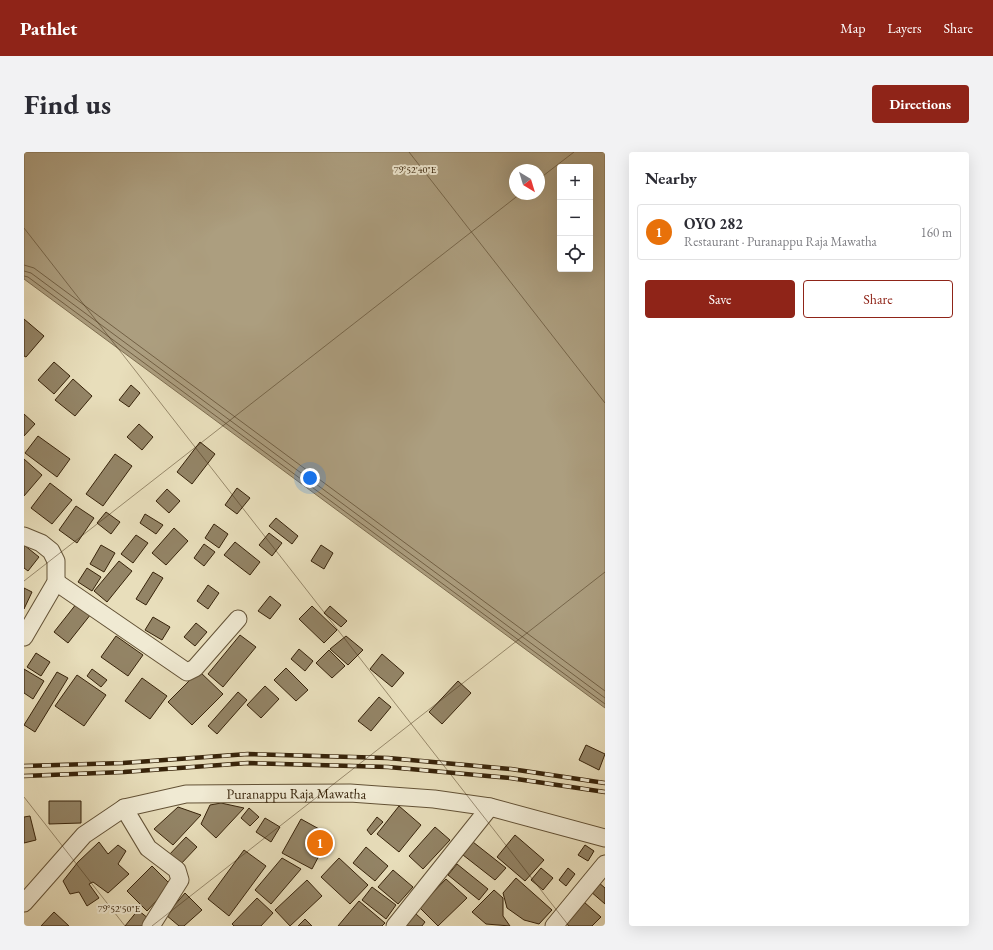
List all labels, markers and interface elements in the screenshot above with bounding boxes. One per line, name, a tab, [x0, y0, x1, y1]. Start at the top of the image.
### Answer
text: Pathlet	[20, 16, 77, 41]
text: Map	[840, 19, 865, 37]
text: Layers	[887, 19, 922, 37]
text: Share	[944, 19, 973, 37]
button: Directions	[872, 85, 969, 123]
text: Find us	[24, 86, 111, 122]
text: 79°52'40"E	[394, 163, 437, 176]
north arrow	[509, 164, 545, 200]
map controls	[557, 164, 593, 272]
button: +	[557, 164, 593, 200]
text: Nearby	[645, 167, 697, 189]
button: −	[557, 200, 593, 236]
text: OYO 282	[684, 214, 743, 233]
text: 1	[656, 224, 662, 241]
text: 160 m	[921, 224, 952, 241]
text: Restaurant · Puranappu Raja Mawatha	[684, 233, 877, 250]
button: locate	[557, 236, 593, 272]
button: Save	[645, 280, 795, 318]
button: Share	[803, 280, 953, 318]
your location	[300, 468, 320, 488]
street label: Puranappu Raja Mawatha	[226, 784, 368, 803]
pin: 1	[307, 828, 333, 858]
text: 79°52'50"E	[98, 902, 141, 915]

